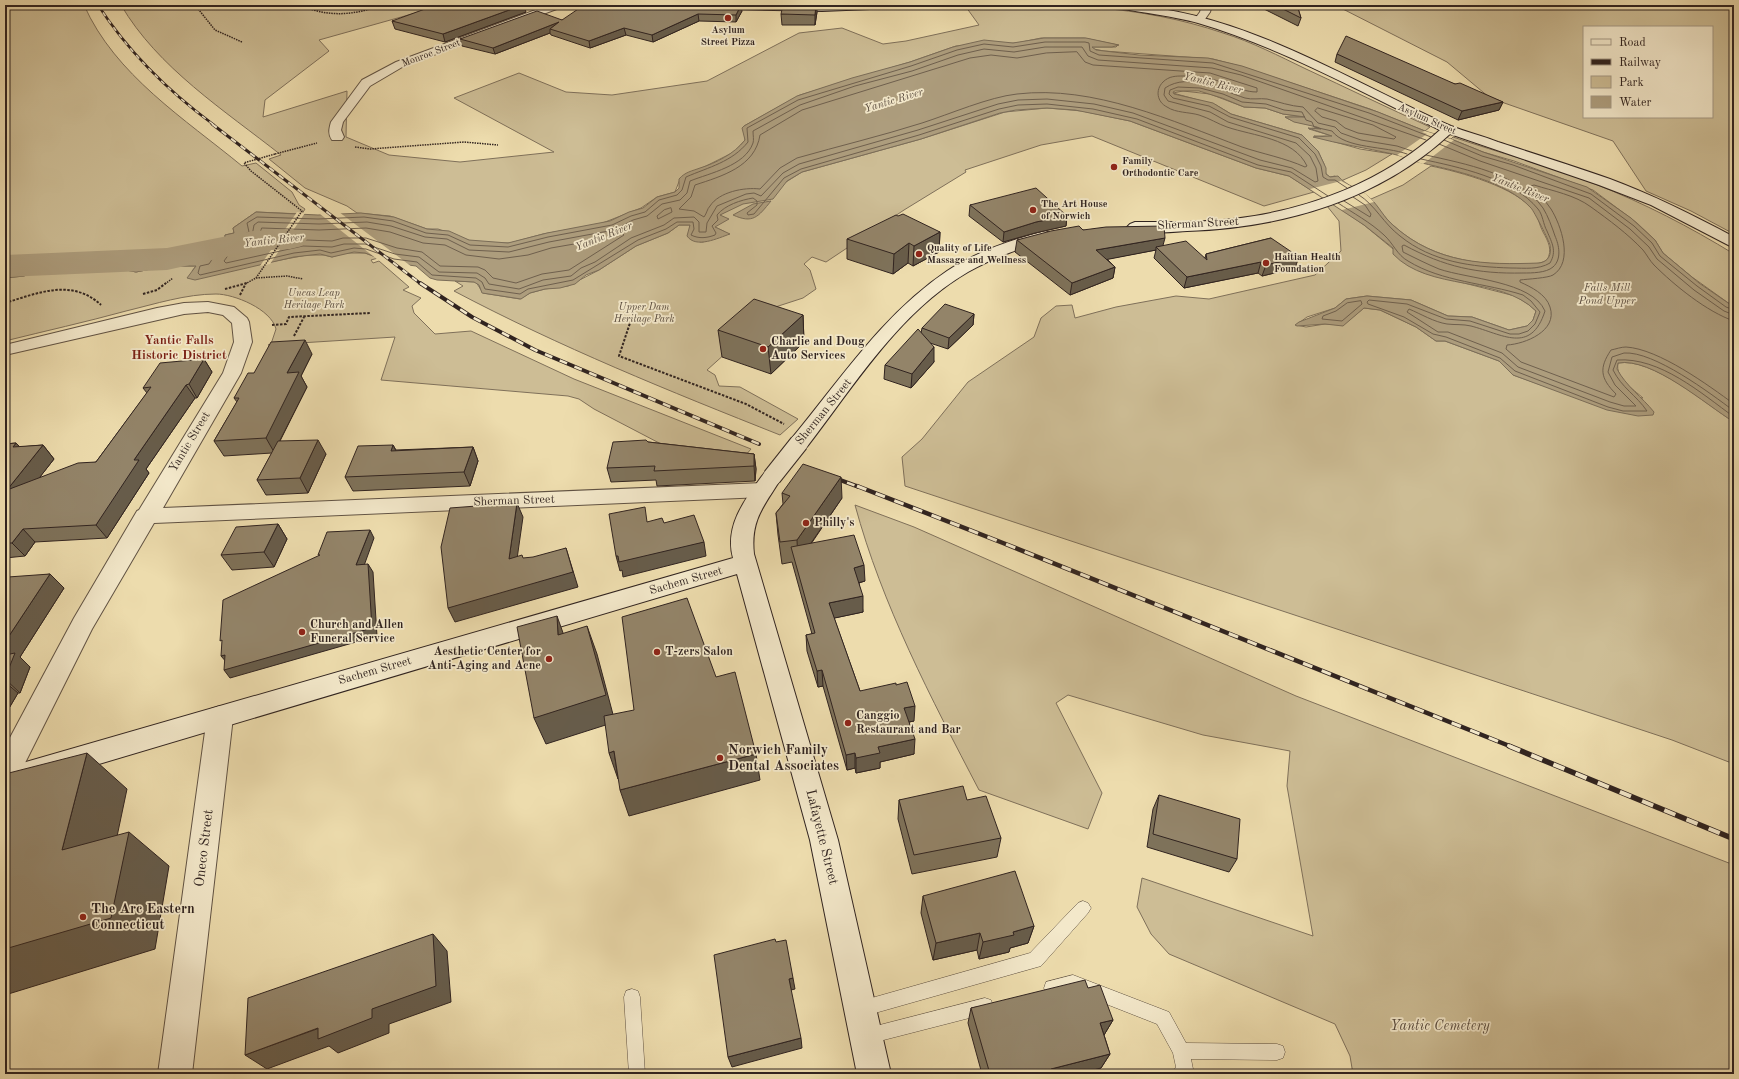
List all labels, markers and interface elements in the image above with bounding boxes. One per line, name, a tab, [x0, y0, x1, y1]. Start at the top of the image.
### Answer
marker: Asylum Street Pizza	[723, 13, 733, 23]
place label: Asylum Street Pizza	[701, 25, 755, 47]
legend	[1583, 26, 1713, 118]
street label: Monroe Street	[400, 37, 462, 69]
text: Road	[1619, 37, 1646, 49]
text: Railway	[1619, 57, 1662, 69]
water label: Yantic River	[1182, 71, 1244, 97]
text: Park	[1619, 77, 1644, 89]
water label: Yantic River	[864, 87, 925, 115]
text: Water	[1619, 97, 1652, 109]
street label: Asylum Street	[1396, 102, 1458, 136]
place label: Family Orthodontic Care	[1122, 156, 1199, 178]
marker: Family Orthodontic Care	[1109, 162, 1119, 172]
water label: Yantic River	[1490, 173, 1550, 206]
place label: The Art House of Norwich	[1041, 199, 1108, 221]
marker: The Art House of Norwich	[1028, 205, 1038, 215]
street label: Sherman Street	[1157, 216, 1239, 232]
water label: Yantic River	[574, 220, 634, 253]
water label: Yantic River	[243, 232, 305, 250]
place label: Quality of Life Massage and Wellness	[927, 243, 1026, 265]
marker: Quality of Life Massage and Wellness	[914, 249, 924, 259]
place label: Haitian Health Foundation	[1274, 252, 1341, 274]
marker: Haitian Health Foundation	[1261, 258, 1271, 268]
water label: Falls Mill Pond Upper	[1577, 283, 1636, 307]
park label: Uncas Leap Heritage Park	[283, 288, 344, 311]
park label: Upper Dam Heritage Park	[613, 302, 674, 325]
district label: Yantic Falls Historic District	[131, 334, 227, 362]
place label: Charlie and Doug Auto Services	[771, 336, 865, 362]
marker: Charlie and Doug Auto Services	[758, 344, 768, 354]
street label: Sherman Street	[794, 377, 854, 447]
street label: Yantic Street	[167, 410, 213, 474]
street label: Sherman Street	[473, 494, 555, 508]
place label: Philly's	[814, 517, 854, 529]
marker: Philly's	[801, 518, 811, 528]
street label: Sachem Street	[648, 565, 724, 597]
place label: Church and Allen Funeral Service	[310, 619, 404, 645]
marker: Church and Allen Funeral Service	[297, 627, 307, 637]
place label: Aesthetic Center for Anti-Aging and Acne	[428, 646, 541, 672]
place label: T-zers Salon	[665, 646, 733, 658]
marker: T-zers Salon	[652, 647, 662, 657]
marker: Aesthetic Center for Anti-Aging and Acne	[544, 654, 554, 664]
street label: Sachem Street	[337, 655, 413, 687]
place label: Canggio Restaurant and Bar	[856, 710, 961, 736]
marker: Canggio Restaurant and Bar	[843, 718, 853, 728]
place label: Norwich Family Dental Associates	[728, 743, 839, 773]
marker: Norwich Family Dental Associates	[715, 753, 725, 763]
street label: Lafayette Street	[803, 788, 841, 886]
street label: Oneco Street	[192, 808, 216, 888]
place label: The Arc Eastern Connecticut	[91, 902, 195, 932]
marker: The Arc Eastern Connecticut	[78, 912, 88, 922]
park label: Yantic Cemetery	[1390, 1019, 1490, 1034]

